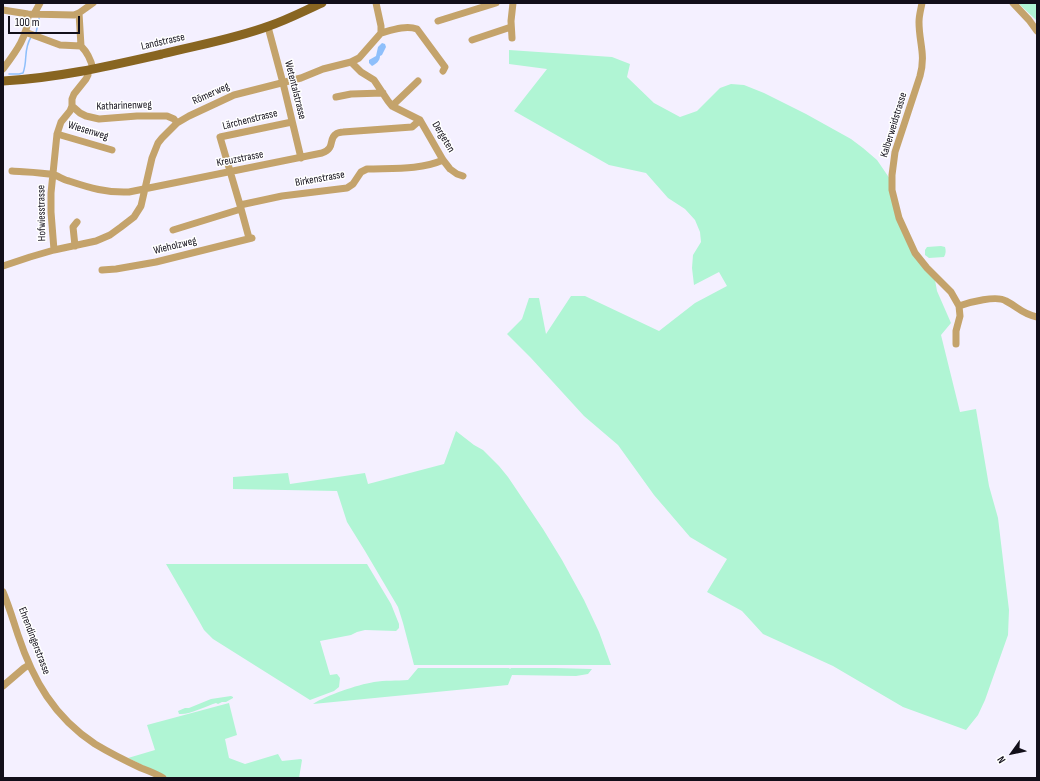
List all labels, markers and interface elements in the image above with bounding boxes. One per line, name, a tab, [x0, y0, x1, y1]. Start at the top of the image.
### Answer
scale bar	[10, 8, 82, 34]
text: 100 m	[15, 15, 40, 30]
street label: Landstrasse	[140, 31, 186, 53]
street label: Wetentalstrasse	[281, 59, 309, 121]
street label: Römerweg	[190, 80, 232, 108]
street label: Kalberweidstrasse	[878, 91, 910, 159]
street label: Katharinenweg	[96, 98, 152, 114]
street label: Lärchenstrasse	[221, 107, 279, 133]
street label: Wiesenweg	[66, 119, 110, 143]
street label: Dergeten	[429, 119, 457, 155]
street label: Kreuzstrasse	[215, 148, 265, 170]
street label: Birkenstrasse	[294, 168, 346, 190]
street label: Hofwiesstrasse	[35, 185, 49, 241]
street label: Wieholzweg	[152, 234, 198, 258]
street label: Ehrendingerstrasse	[15, 605, 53, 677]
north arrow	[992, 733, 1032, 773]
text: N	[994, 754, 1009, 766]

